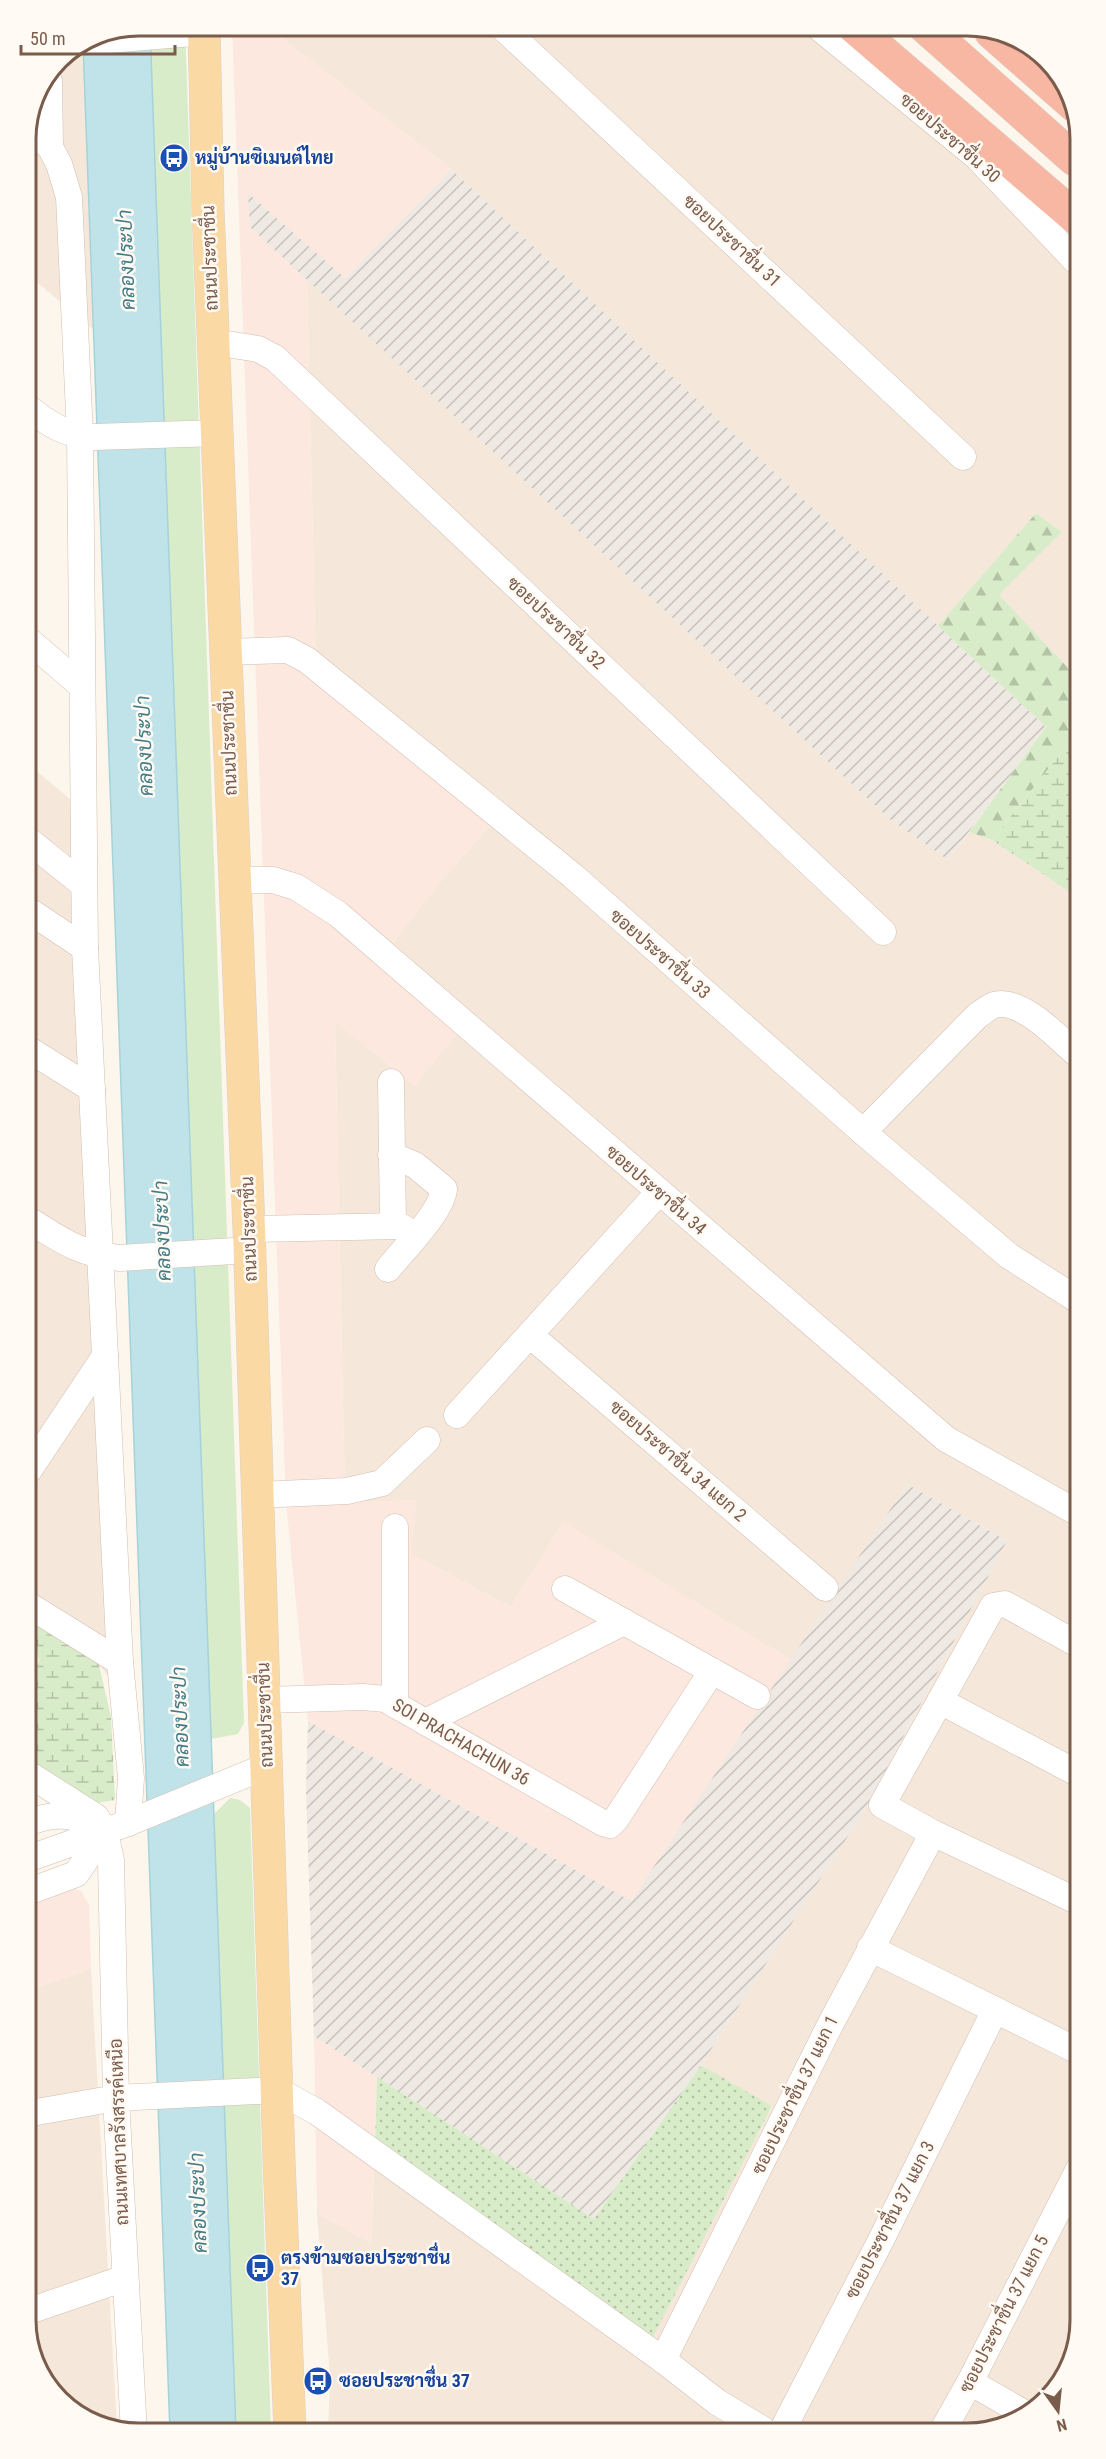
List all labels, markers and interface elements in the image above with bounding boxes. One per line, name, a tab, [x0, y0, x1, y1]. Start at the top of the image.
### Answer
scale bar	[21, 18, 176, 56]
text: 50 m	[30, 28, 65, 49]
street label: ซอยประชาชื่น 30	[896, 85, 1008, 187]
bus stop icon: หมู่บ้านซิเมนต์ไทย	[158, 142, 190, 174]
place label: หมู่บ้านซิเมนต์ไทย	[195, 145, 334, 171]
street label: ซอยประชาชื่น 31	[679, 186, 789, 291]
street label: ถนนประชาชื่น	[192, 205, 222, 311]
water label: คลองประปา	[112, 209, 140, 311]
street label: ซอยประชาชื่น 32	[503, 568, 613, 673]
street label: ถนนประชาชื่น	[211, 690, 241, 796]
water label: คลองประปา	[130, 695, 158, 797]
street label: ซอยประชาชื่น 33	[606, 901, 718, 1003]
street label: ซอยประชาชื่น 34	[602, 1137, 714, 1239]
street label: ถนนประชาชื่น	[231, 1176, 261, 1282]
water label: คลองประปา	[148, 1180, 176, 1282]
street label: ซอยประชาชื่น 34 แยก 2	[606, 1392, 754, 1526]
street label: ถนนประชาชื่น	[247, 1662, 277, 1768]
water label: คลองประปา	[166, 1666, 194, 1768]
street label: SOI PRACHACHUN 36	[389, 1694, 534, 1789]
street label: ซอยประชาชื่น 37 แยก 1	[742, 2010, 842, 2178]
street label: ถนนเทศบาลรังสรรค์เหนือ	[103, 2038, 132, 2226]
street label: ซอยประชาชื่น 37 แยก 3	[836, 2135, 938, 2302]
water label: คลองประปา	[184, 2152, 212, 2254]
street label: ซอยประชาชื่น 37 แยก 5	[950, 2229, 1053, 2396]
place label: ตรงข้ามซอยประชาชื่น 37	[281, 2242, 450, 2289]
bus stop icon: ตรงข้ามซอยประชาชื่น 37	[244, 2252, 276, 2284]
bus stop icon: ซอยประชาชื่น 37	[302, 2365, 334, 2397]
place label: ซอยประชาชื่น 37	[339, 2365, 470, 2391]
north arrow	[1028, 2381, 1088, 2441]
text: N	[1055, 2415, 1069, 2435]

